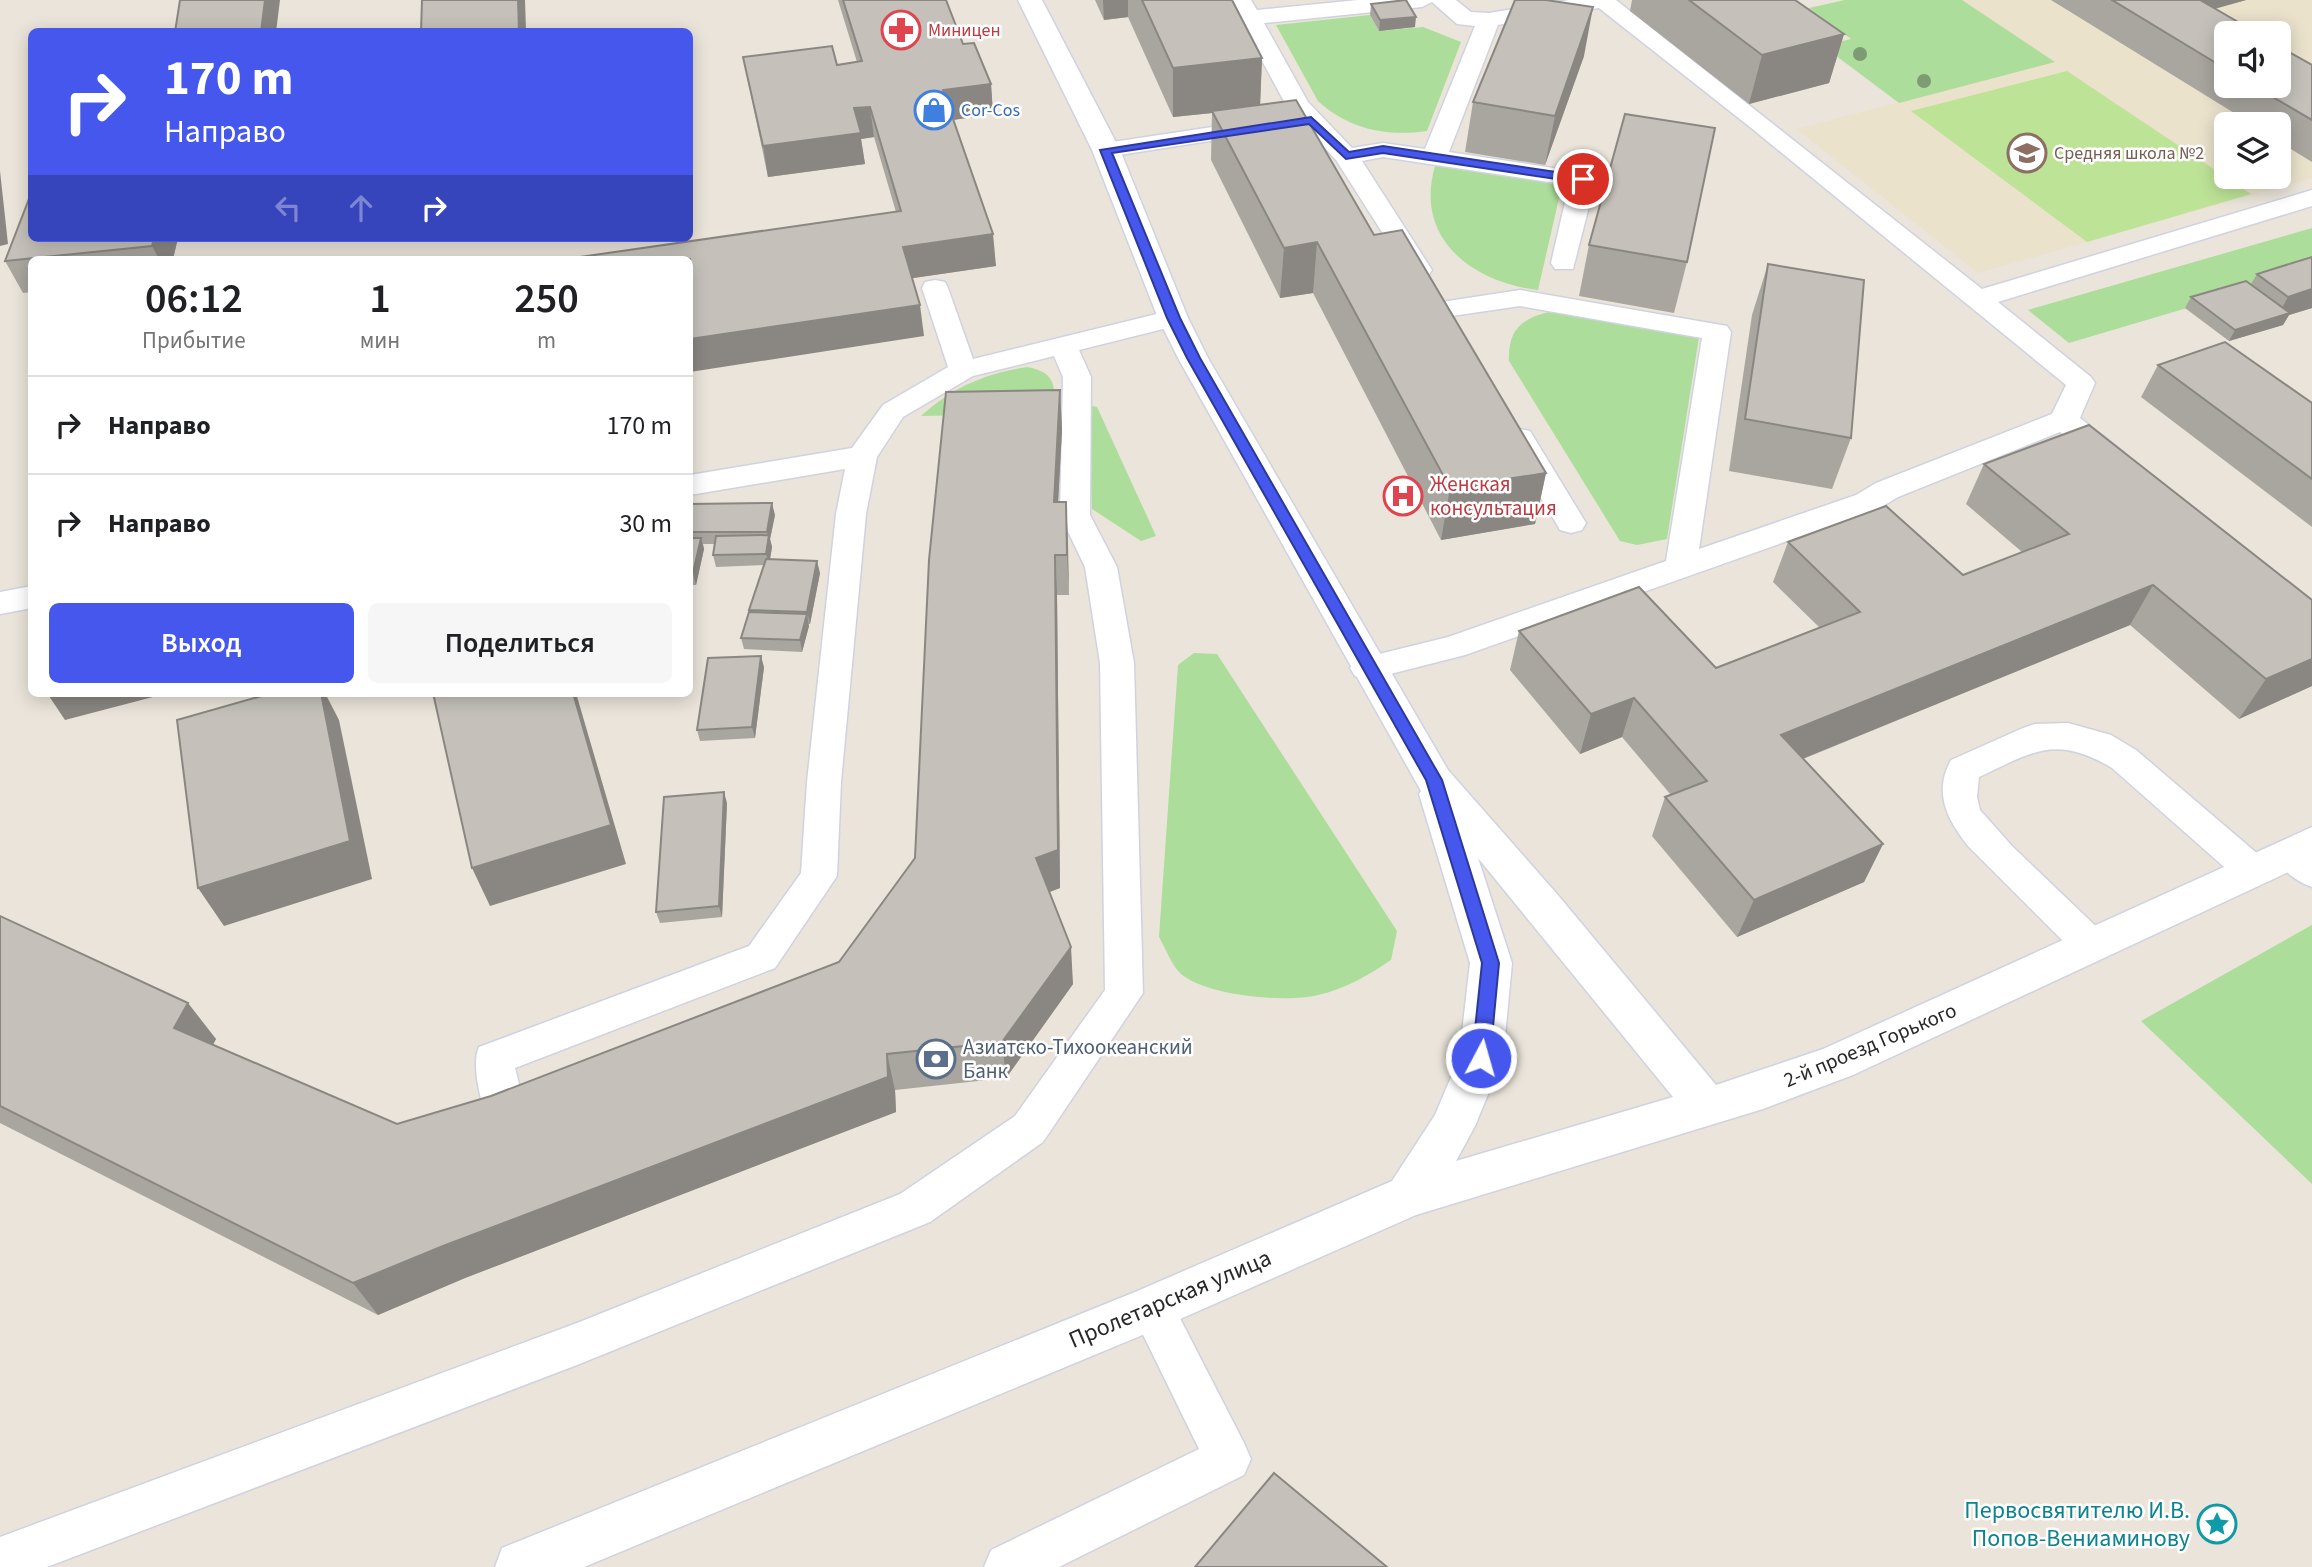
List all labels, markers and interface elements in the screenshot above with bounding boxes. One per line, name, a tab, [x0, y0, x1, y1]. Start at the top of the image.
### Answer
pharmacy icon: Миницен	[880, 9, 922, 51]
place label: Миницен	[928, 18, 1001, 43]
map controls	[2214, 21, 2291, 189]
button: sound	[2214, 21, 2291, 98]
text: 170 m	[164, 44, 293, 114]
icon: right	[49, 56, 140, 147]
shop icon: Cor-Cos	[913, 89, 955, 131]
place label: Cor-Cos	[961, 98, 1020, 123]
text: Направо	[164, 109, 286, 155]
button: layers	[2214, 112, 2291, 189]
school or university icon: Средняя школа №2	[2006, 132, 2048, 174]
place label: Средняя школа №2	[2054, 141, 2204, 166]
pin	[1553, 149, 1613, 209]
icon: arrive	[1564, 160, 1602, 198]
icon: left	[269, 189, 307, 227]
icon: ahead	[342, 189, 380, 227]
icon: right	[415, 189, 453, 227]
text: 06:12	[145, 269, 243, 329]
text: 1	[369, 269, 391, 329]
text: 250	[514, 269, 579, 329]
text: Прибытие	[142, 324, 246, 357]
text: мин	[360, 324, 400, 357]
text: m	[537, 324, 556, 357]
icon: right	[49, 406, 87, 444]
text: Направо	[108, 407, 211, 444]
text: 170 m	[606, 407, 672, 444]
place label: Женская консультация	[1430, 469, 1557, 523]
hospital icon: Женская консультация	[1382, 475, 1424, 517]
icon: right	[49, 504, 87, 542]
text: Направо	[108, 505, 211, 542]
text: 30 m	[619, 505, 672, 542]
button: Выход	[49, 603, 354, 683]
button: Поделиться	[368, 603, 672, 683]
street label: 2-й проезд Горького	[1779, 995, 1961, 1095]
position arrow	[1444, 1021, 1518, 1095]
place label: Азиатско-Тихоокеанский Банк	[963, 1032, 1193, 1086]
bank icon: Азиатско-Тихоокеанский Банк	[915, 1038, 957, 1080]
street label: Пролетарская улица	[1063, 1241, 1277, 1357]
place label: Первосвятителю И.В. Попов-Вениаминову	[1964, 1493, 2190, 1556]
place icon: Первосвятителю И.В. Попов-Вениаминову	[2196, 1503, 2238, 1545]

